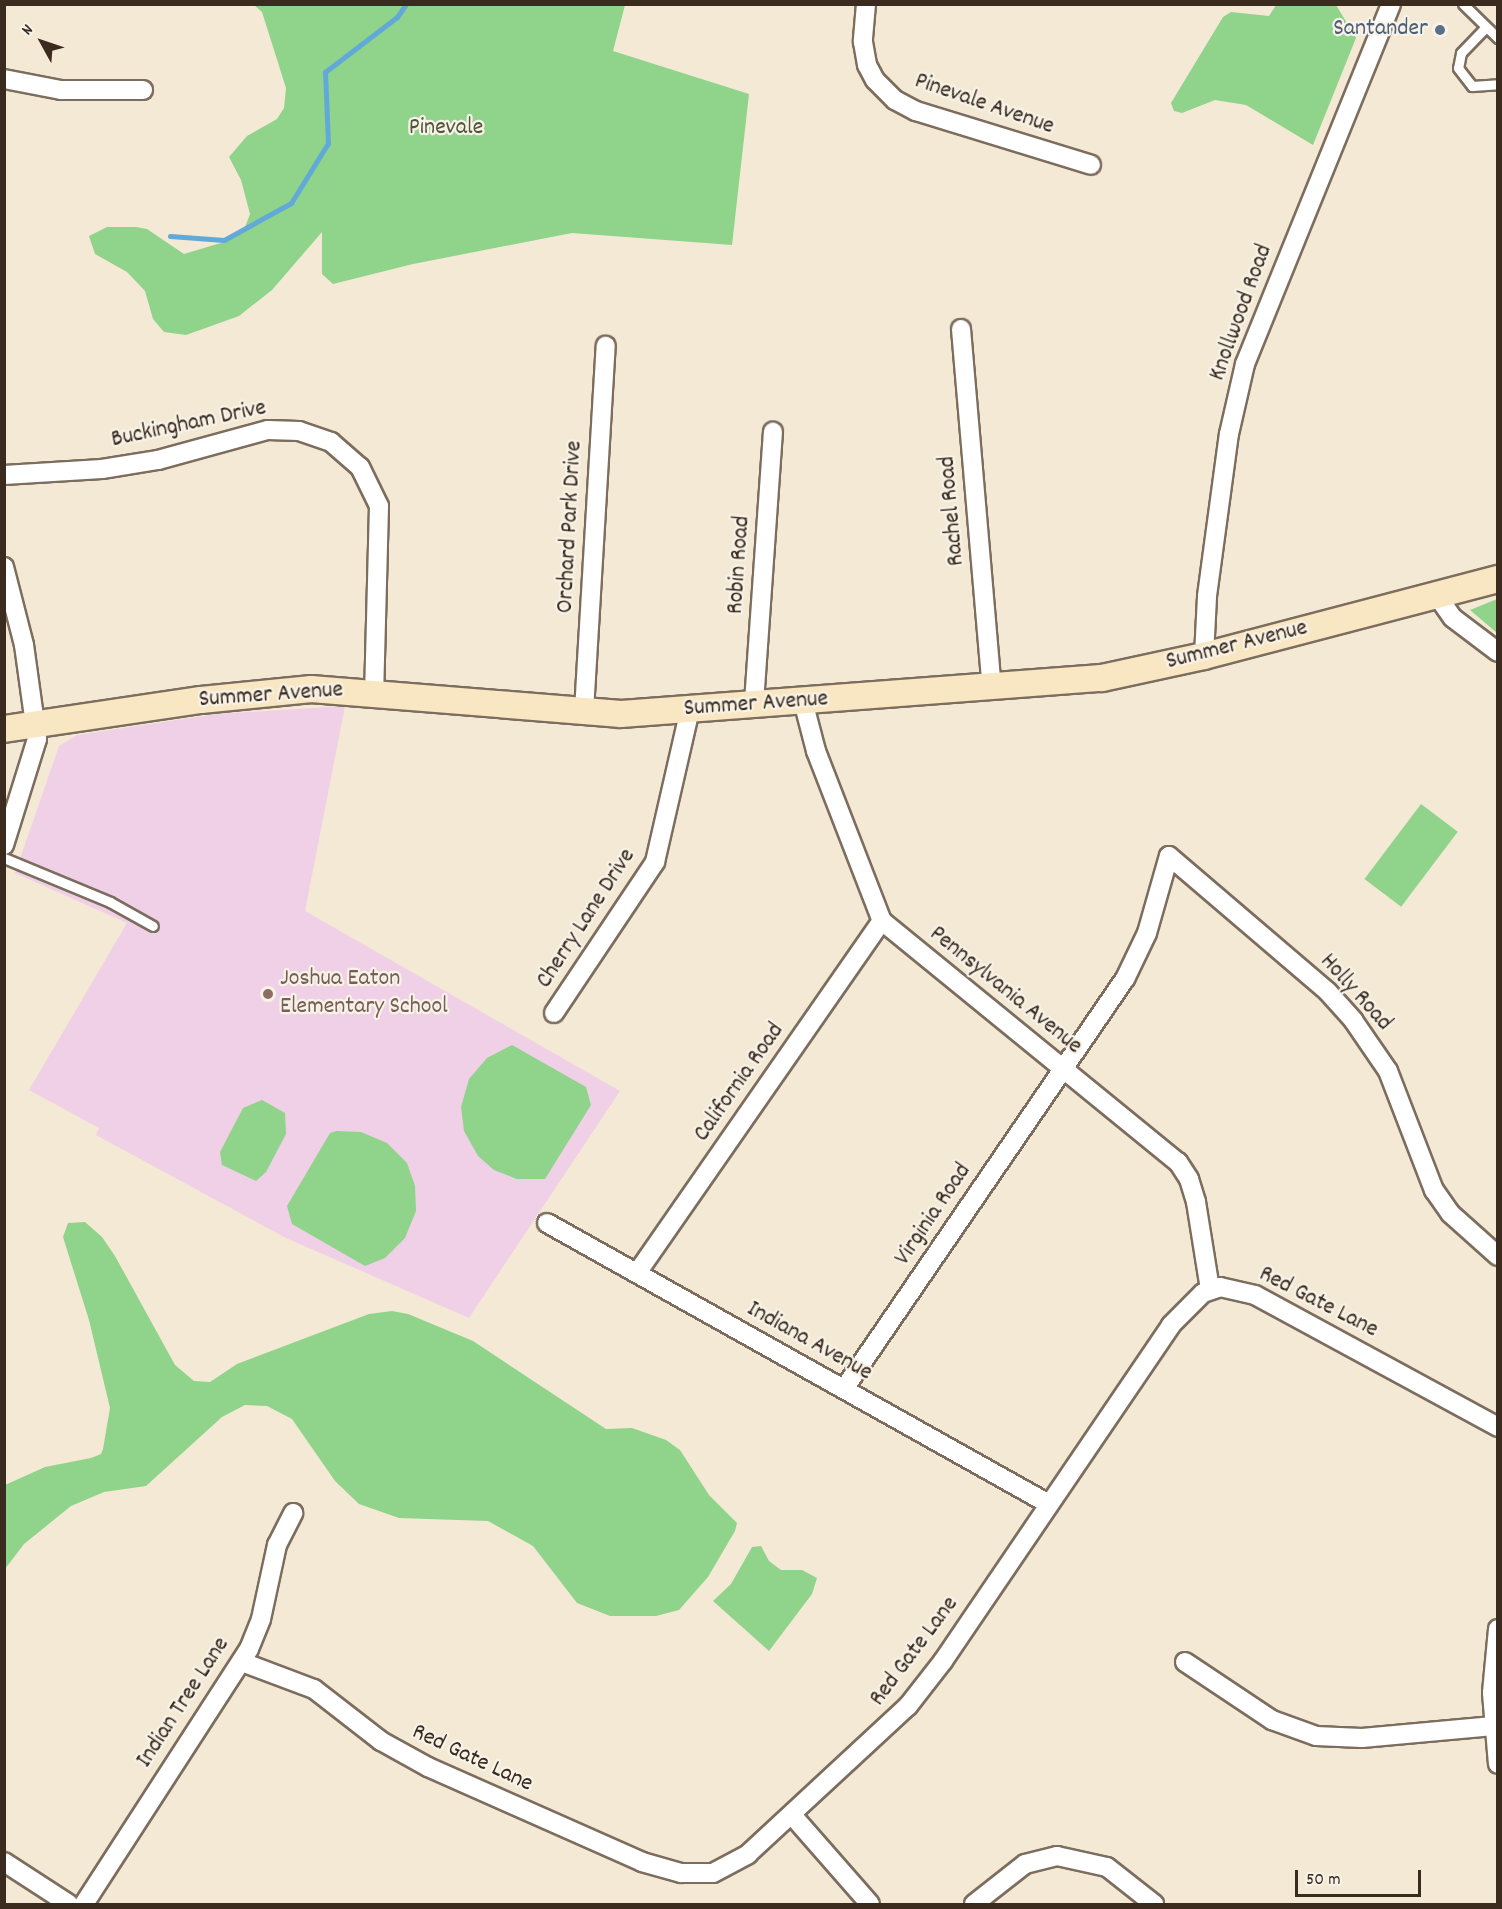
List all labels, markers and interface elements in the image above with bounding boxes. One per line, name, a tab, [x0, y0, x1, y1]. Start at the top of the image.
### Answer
north arrow	[12, 12, 72, 72]
place label: Santander	[1333, 16, 1428, 44]
text: N	[16, 20, 39, 41]
marker: Santander	[1433, 23, 1447, 37]
street label: Pinevale Avenue	[910, 68, 1058, 142]
park label: Pinevale	[409, 115, 483, 143]
street label: Knollwood Road	[1204, 241, 1280, 385]
street label: Buckingham Drive	[109, 395, 269, 455]
street label: Orchard Park Drive	[552, 440, 590, 614]
street label: Rachel Road	[934, 455, 972, 567]
street label: Robin Road	[722, 515, 758, 615]
street label: Summer Avenue	[1163, 615, 1311, 677]
street label: Summer Avenue	[198, 677, 344, 715]
street label: Summer Avenue	[683, 686, 829, 724]
street label: Cherry Lane Drive	[531, 844, 643, 994]
street label: Pennsylvania Avenue	[923, 921, 1087, 1061]
street label: Holly Road	[1313, 948, 1397, 1038]
place label: Joshua Eaton Elementary School	[280, 966, 448, 1022]
marker: Joshua Eaton Elementary School	[261, 987, 275, 1001]
street label: California Road	[689, 1018, 791, 1148]
street label: Virginia Road	[889, 1159, 979, 1271]
street label: Red Gate Lane	[1254, 1261, 1382, 1345]
street label: Indiana Avenue	[741, 1296, 877, 1388]
street label: Red Gate Lane	[864, 1591, 966, 1713]
street label: Indian Tree Lane	[131, 1632, 237, 1774]
street label: Red Gate Lane	[407, 1718, 537, 1800]
scale bar	[1298, 1858, 1424, 1896]
text: 50 m	[1306, 1868, 1341, 1893]

